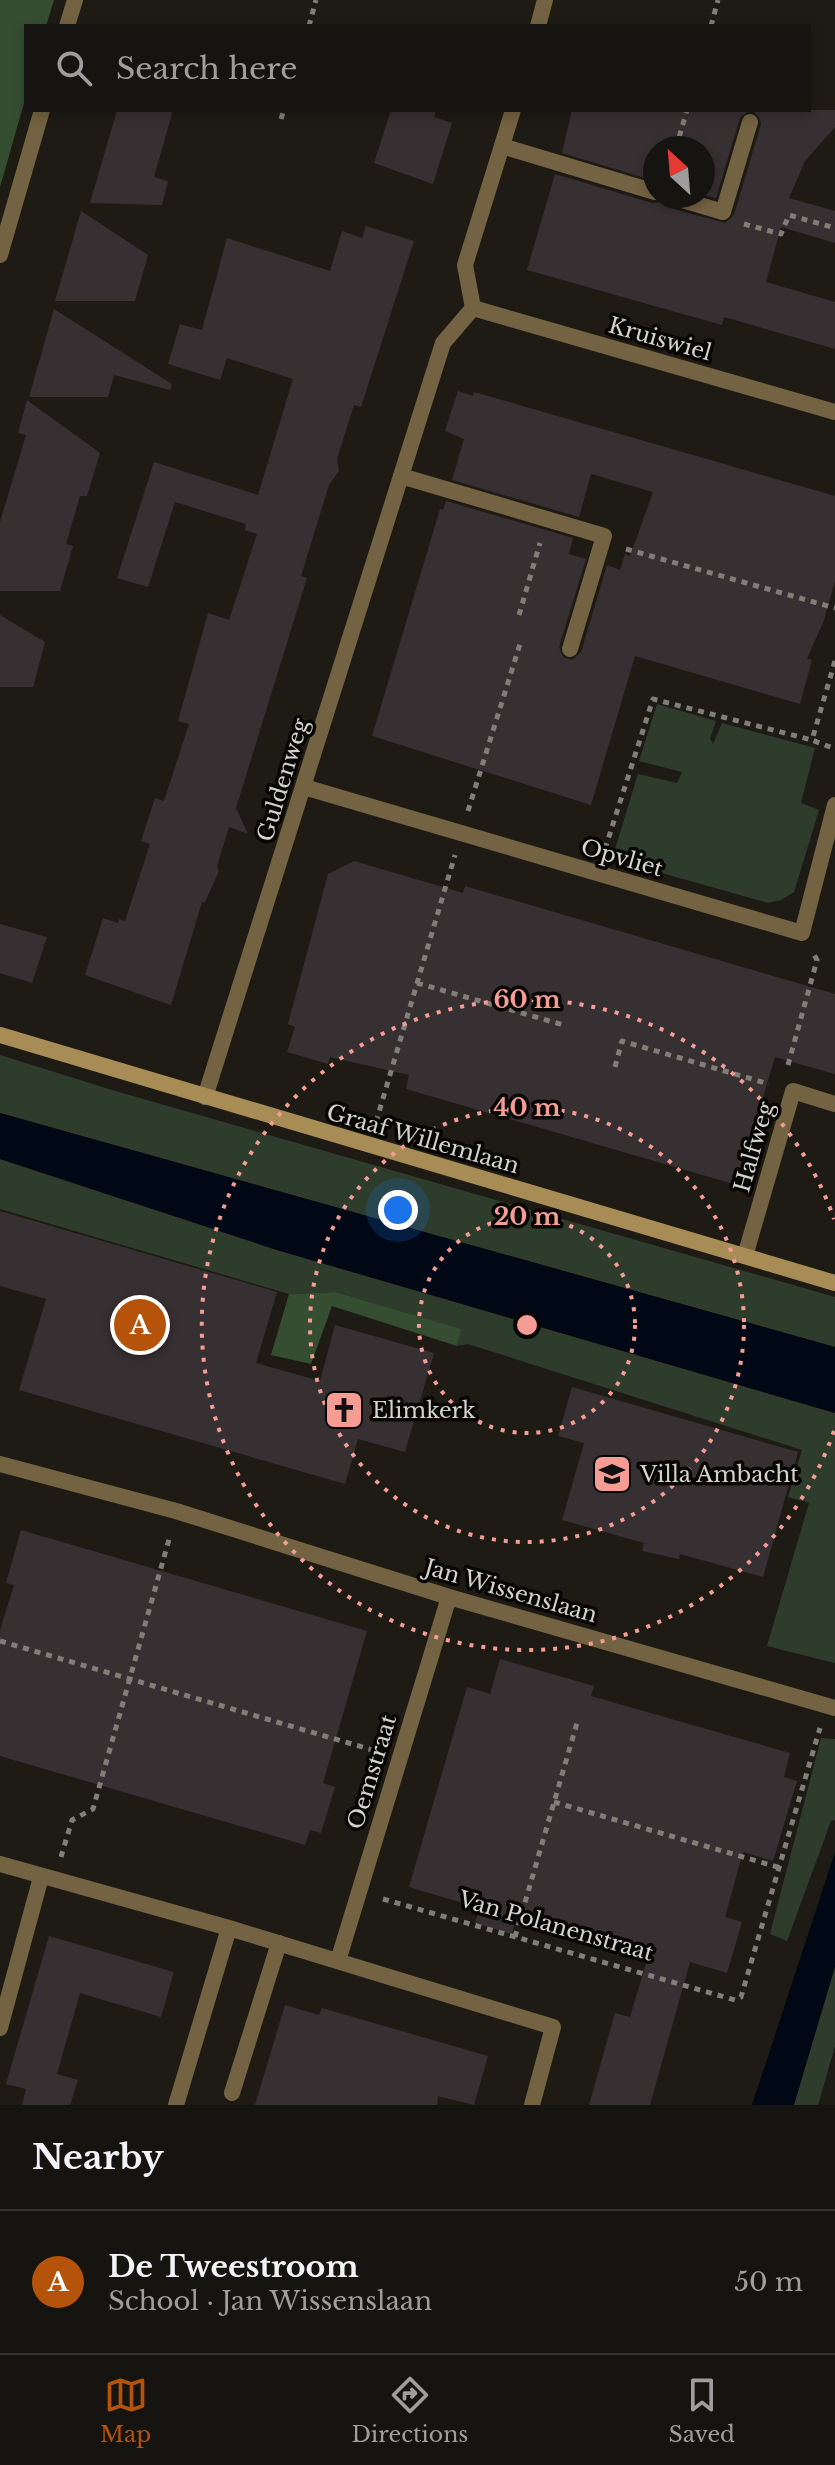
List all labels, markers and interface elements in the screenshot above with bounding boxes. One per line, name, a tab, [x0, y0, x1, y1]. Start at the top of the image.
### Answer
search box	[24, 24, 811, 112]
icon: search	[52, 46, 96, 90]
text: Search here	[116, 50, 297, 87]
north arrow	[643, 136, 715, 208]
street label: Kruiswiel	[605, 311, 715, 367]
street label: Guldenweg	[251, 714, 315, 845]
street label: Opvliet	[578, 833, 667, 883]
text: 60 m	[493, 985, 561, 1014]
text: 40 m	[494, 1093, 561, 1122]
street label: Halfweg	[728, 1098, 780, 1195]
street label: Graaf Willemlaan	[324, 1099, 522, 1179]
your location	[378, 1190, 418, 1230]
text: 20 m	[494, 1202, 561, 1231]
pin: A	[114, 1295, 166, 1355]
centre of rings	[513, 1311, 541, 1339]
church icon: Elimkerk	[323, 1389, 365, 1431]
place label: Elimkerk	[372, 1397, 476, 1424]
school or university icon: Villa Ambacht	[591, 1453, 633, 1495]
place label: Villa Ambacht	[639, 1461, 799, 1488]
street label: Jan Wissenslaan	[419, 1553, 600, 1629]
street label: Oemstraat	[342, 1711, 402, 1833]
street label: Van Polanenstraat	[455, 1885, 657, 1967]
text: Nearby	[32, 2136, 164, 2178]
text: De Tweestroom	[108, 2248, 359, 2285]
text: A	[47, 2266, 69, 2298]
text: 50 m	[734, 2266, 803, 2298]
text: School · Jan Wissenslaan	[108, 2285, 432, 2317]
tab: Map	[100, 2373, 151, 2448]
tab: Directions	[351, 2373, 468, 2448]
tab: Saved	[669, 2373, 735, 2448]

